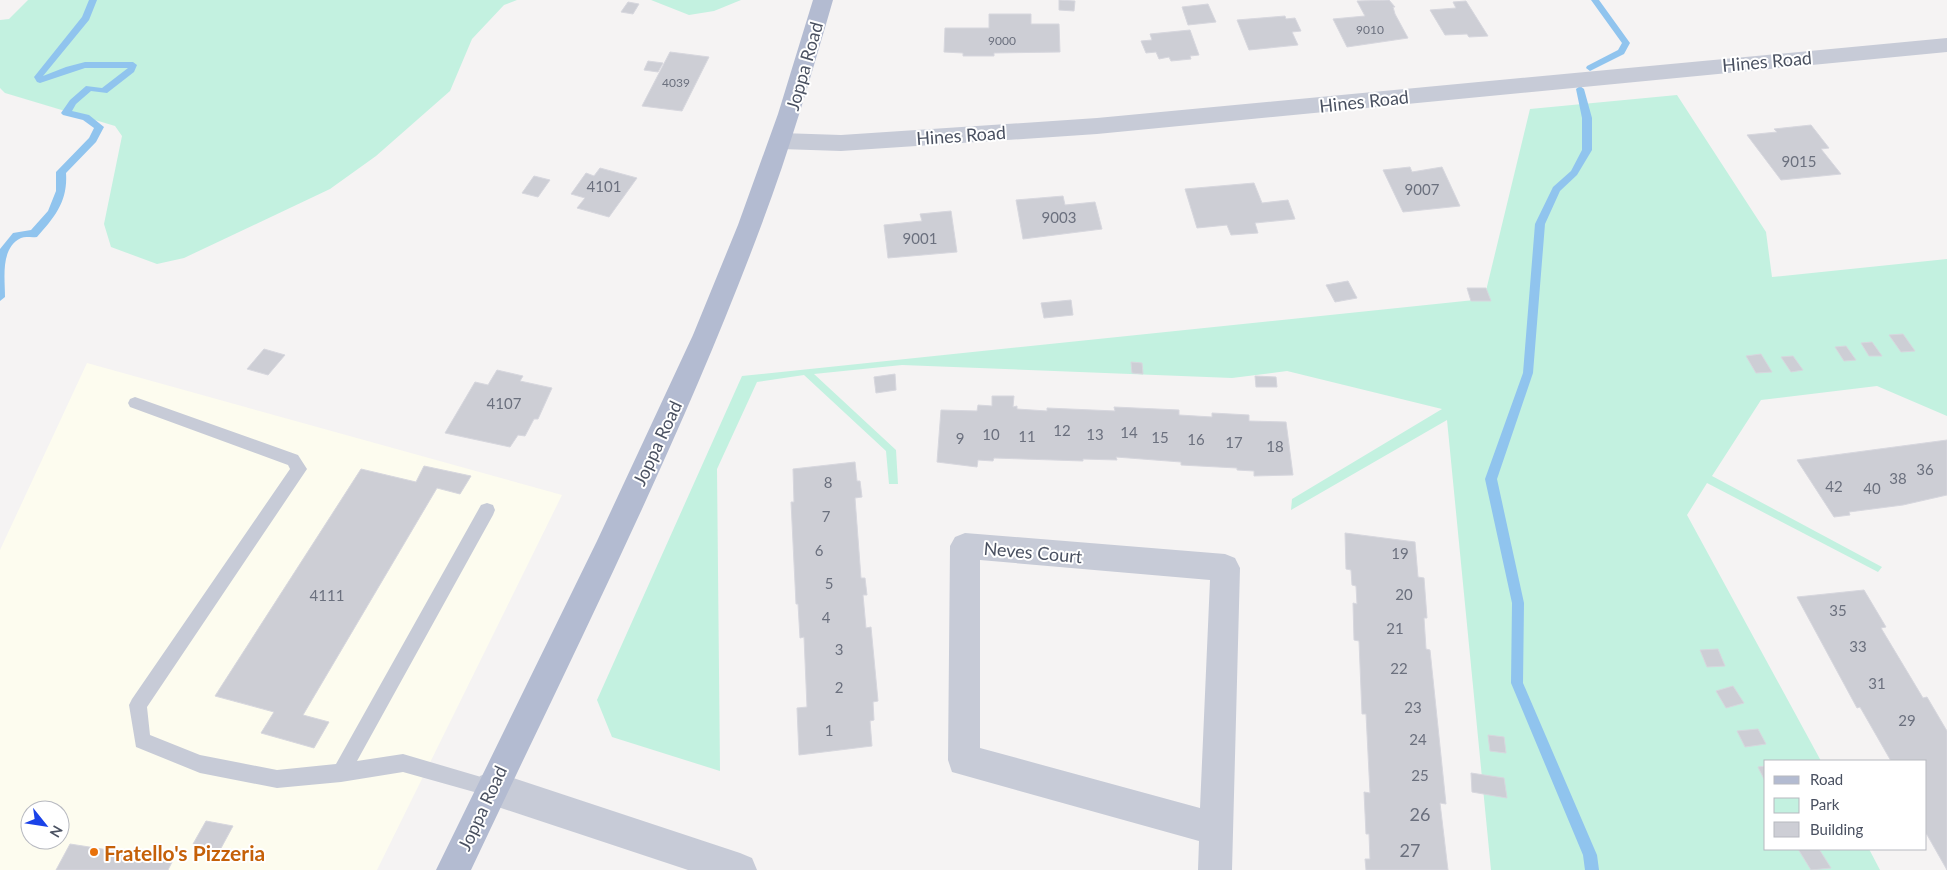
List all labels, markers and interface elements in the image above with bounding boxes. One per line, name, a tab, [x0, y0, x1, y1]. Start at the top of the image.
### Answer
street label: Joppa Road	[781, 19, 827, 113]
house number: 9010	[1356, 22, 1384, 37]
house number: 9000	[988, 33, 1016, 48]
street label: Hines Road	[1721, 46, 1813, 76]
house number: 4039	[662, 75, 690, 90]
street label: Hines Road	[1318, 85, 1410, 117]
street label: Hines Road	[915, 121, 1007, 149]
house number: 9015	[1782, 152, 1816, 170]
house number: 4101	[587, 177, 621, 195]
house number: 9007	[1405, 180, 1440, 198]
house number: 9003	[1042, 208, 1076, 226]
house number: 9001	[903, 229, 937, 247]
house number: 4107	[487, 394, 522, 412]
street label: Joppa Road	[628, 397, 686, 489]
house number: 12	[1053, 421, 1071, 439]
house number: 14	[1120, 423, 1138, 441]
house number: 10	[982, 425, 1000, 443]
house number: 13	[1086, 425, 1104, 443]
house number: 11	[1018, 427, 1036, 445]
house number: 15	[1151, 428, 1169, 446]
house number: 9	[956, 429, 964, 447]
house number: 16	[1187, 430, 1205, 448]
house number: 17	[1225, 433, 1243, 451]
house number: 18	[1266, 437, 1284, 455]
house number: 36	[1916, 460, 1934, 478]
house number: 38	[1889, 469, 1907, 487]
house number: 8	[824, 473, 832, 491]
house number: 42	[1825, 477, 1843, 495]
house number: 40	[1863, 479, 1881, 497]
house number: 7	[822, 507, 831, 525]
street label: Neves Court	[983, 537, 1084, 567]
house number: 6	[815, 541, 824, 559]
house number: 19	[1391, 544, 1409, 562]
house number: 5	[825, 574, 833, 592]
house number: 20	[1395, 585, 1413, 603]
house number: 4111	[310, 586, 344, 604]
house number: 35	[1829, 601, 1847, 619]
house number: 4	[822, 608, 831, 626]
house number: 21	[1386, 619, 1404, 637]
house number: 33	[1849, 637, 1867, 655]
house number: 3	[835, 640, 843, 658]
house number: 22	[1390, 659, 1408, 677]
house number: 31	[1868, 674, 1886, 692]
house number: 2	[835, 678, 843, 696]
house number: 23	[1404, 698, 1422, 716]
house number: 29	[1898, 711, 1916, 729]
house number: 1	[825, 721, 833, 739]
house number: 24	[1409, 730, 1427, 748]
legend	[1764, 760, 1927, 850]
street label: Joppa Road	[453, 762, 511, 854]
house number: 25	[1411, 766, 1429, 784]
text: Road	[1810, 770, 1843, 788]
text: Park	[1810, 795, 1840, 813]
north arrow	[20, 800, 70, 850]
house number: 26	[1410, 803, 1430, 825]
text: Building	[1810, 820, 1863, 838]
text: N	[47, 823, 67, 841]
house number: 27	[1400, 839, 1420, 861]
place label: Fratello's Pizzeria	[104, 840, 265, 865]
marker: Fratello's Pizzeria	[88, 846, 100, 858]

